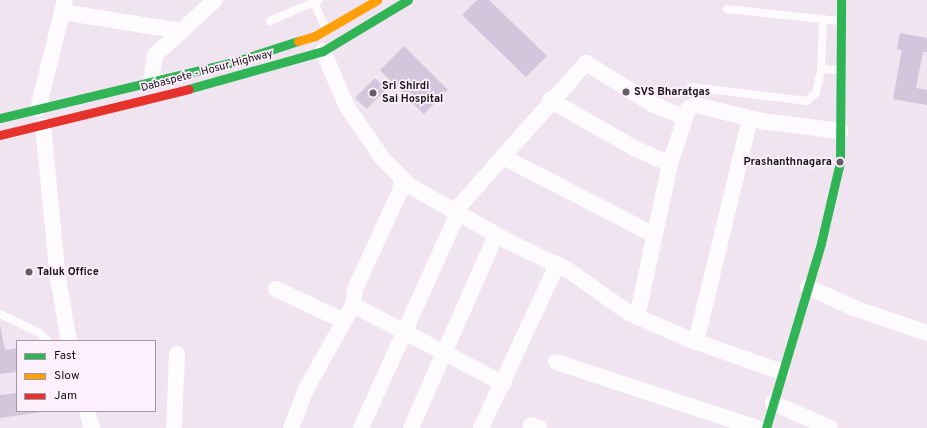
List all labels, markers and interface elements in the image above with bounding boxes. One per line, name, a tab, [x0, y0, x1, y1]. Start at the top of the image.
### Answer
street label: Dabaspete - Hosur Highway	[140, 47, 274, 95]
place label: Sri Shirdi Sai Hospital	[382, 80, 443, 106]
place label: SVS Bharatgas	[634, 85, 710, 99]
marker: Sri Shirdi Sai Hospital	[367, 87, 379, 99]
marker: SVS Bharatgas	[621, 87, 631, 97]
place label: Prashanthnagara	[743, 155, 832, 169]
marker: Prashanthnagara	[835, 157, 845, 167]
place label: Taluk Office	[37, 265, 99, 279]
marker: Taluk Office	[24, 267, 34, 277]
legend	[16, 340, 156, 412]
text: Fast	[54, 348, 76, 364]
text: Slow	[54, 368, 80, 384]
text: Jam	[54, 388, 77, 404]

